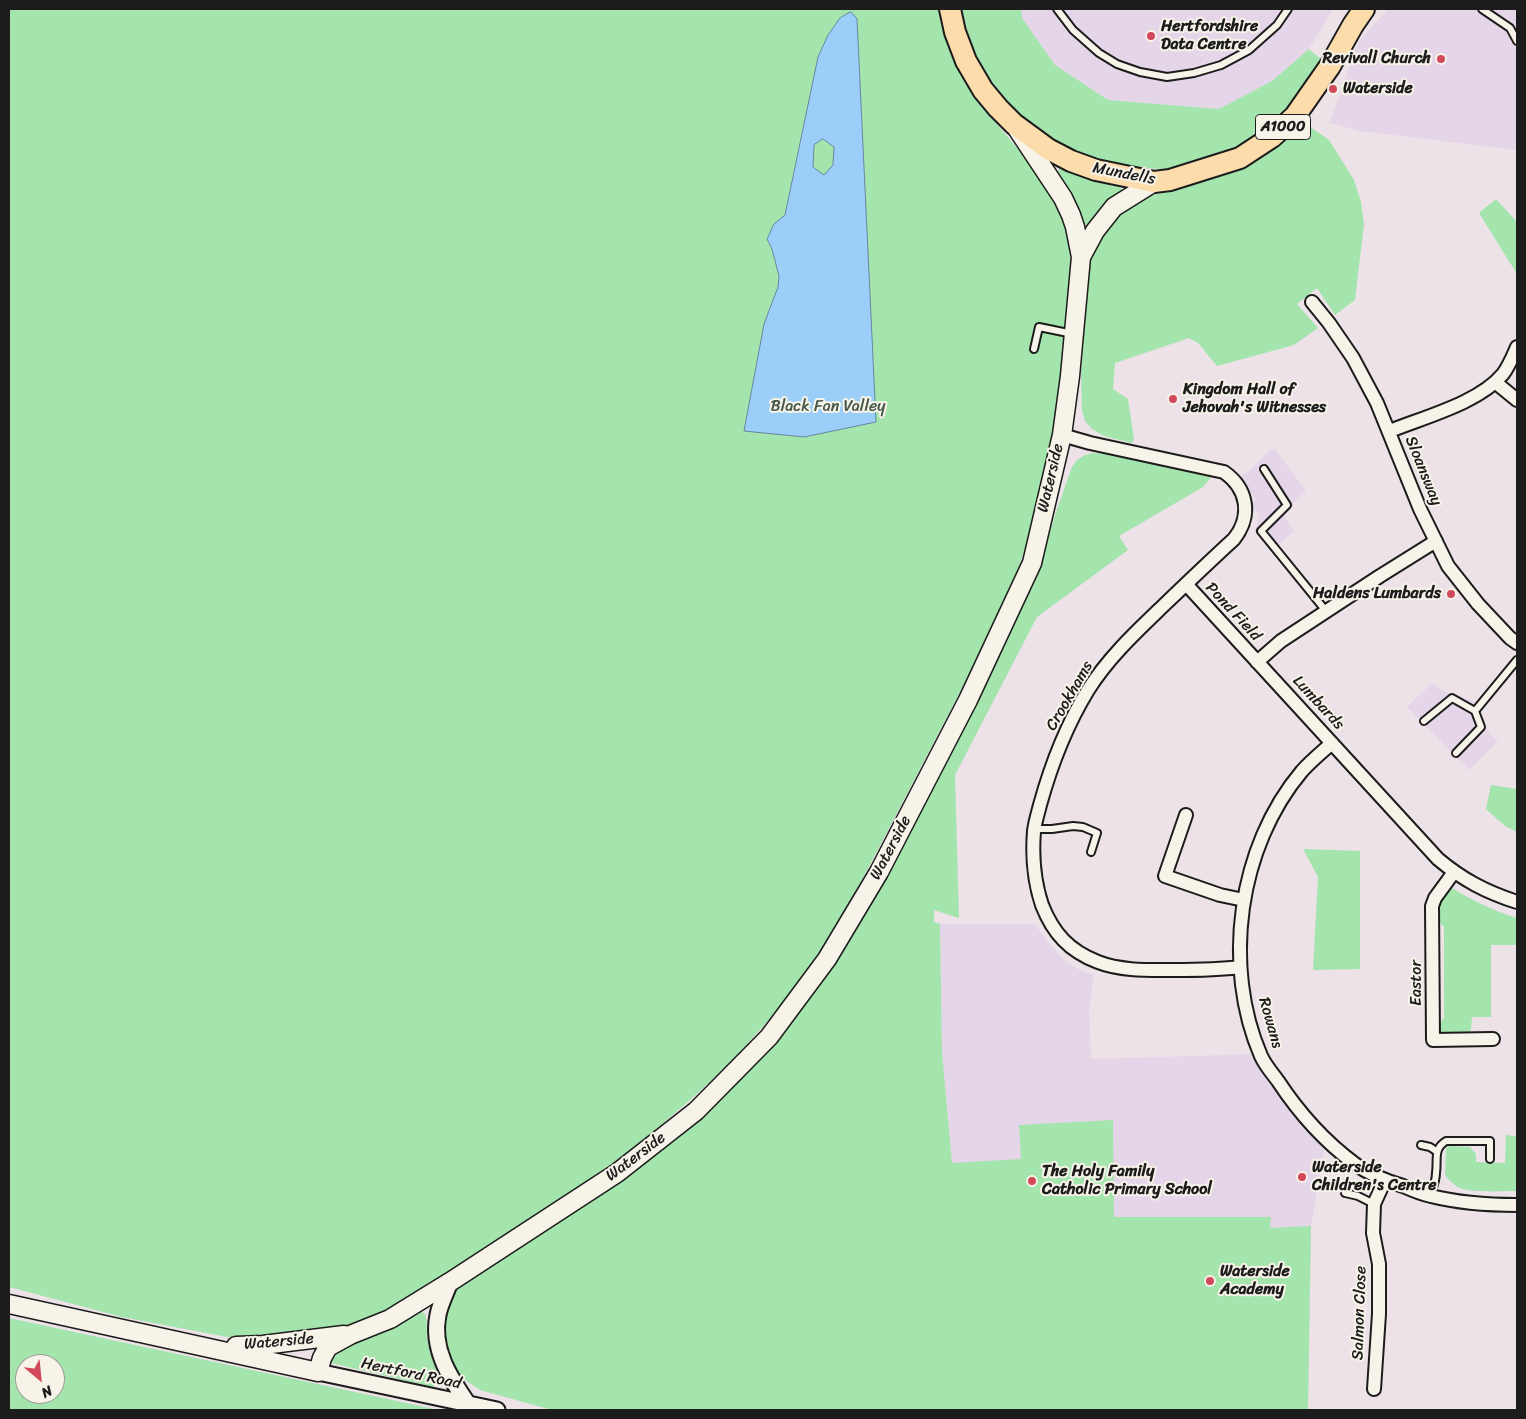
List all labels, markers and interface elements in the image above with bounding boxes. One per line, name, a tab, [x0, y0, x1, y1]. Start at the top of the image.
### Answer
place label: Hertfordshire Data Centre	[1161, 17, 1258, 55]
marker: Hertfordshire Data Centre	[1145, 30, 1157, 42]
place label: Revivall Church	[1323, 49, 1431, 69]
marker: Revivall Church	[1435, 53, 1447, 65]
place label: Waterside	[1343, 79, 1413, 99]
marker: Waterside	[1327, 83, 1339, 95]
road number: A1000	[1256, 114, 1310, 140]
street label: Mundells	[1091, 159, 1157, 189]
place label: Kingdom Hall of Jehovah's Witnesses	[1183, 380, 1326, 418]
marker: Kingdom Hall of Jehovah's Witnesses	[1167, 393, 1179, 405]
park label: Black Fan Valley	[771, 397, 885, 417]
street label: Sloansway	[1400, 433, 1446, 509]
street label: Waterside	[1034, 442, 1068, 514]
street label: Pond Field	[1201, 579, 1265, 645]
place label: Haldens Lumbards	[1313, 584, 1441, 604]
marker: Haldens Lumbards	[1445, 588, 1457, 600]
street label: Crookhams	[1042, 658, 1098, 734]
street label: Lumbards	[1288, 672, 1348, 734]
street label: Waterside	[866, 813, 916, 883]
street label: Eastor	[1407, 960, 1427, 1006]
street label: Rowans	[1254, 995, 1286, 1051]
street label: Waterside	[602, 1128, 670, 1186]
place label: Waterside Children's Centre	[1312, 1158, 1437, 1196]
place label: The Holy Family Catholic Primary School	[1042, 1162, 1212, 1200]
marker: Waterside Children's Centre	[1296, 1171, 1308, 1183]
marker: The Holy Family Catholic Primary School	[1026, 1175, 1038, 1187]
place label: Waterside Academy	[1220, 1262, 1290, 1300]
street label: Salmon Close	[1349, 1266, 1371, 1360]
marker: Waterside Academy	[1204, 1275, 1216, 1287]
street label: Waterside	[243, 1329, 315, 1355]
north arrow	[15, 1354, 65, 1404]
street label: Hertford Road	[359, 1354, 463, 1394]
text: N	[37, 1378, 57, 1405]

